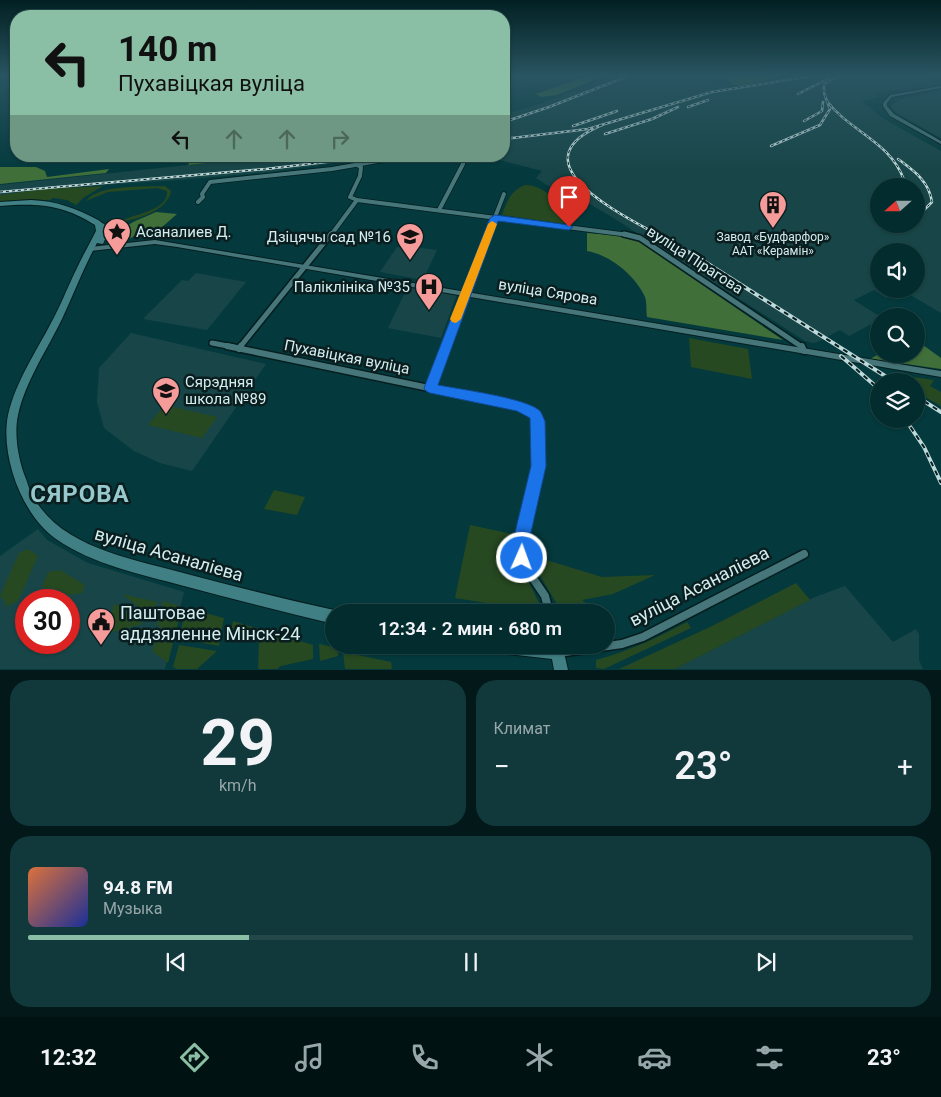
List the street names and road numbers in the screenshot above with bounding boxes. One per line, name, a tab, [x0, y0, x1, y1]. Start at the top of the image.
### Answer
street label: вуліца Пірагова	[644, 222, 746, 298]
street label: вуліца Сярова	[497, 275, 599, 309]
street label: Пухавіцкая вуліца	[283, 336, 411, 378]
street label: вуліца Асаналіева	[92, 523, 246, 585]
street label: вуліца Асаналіева	[626, 542, 772, 630]

